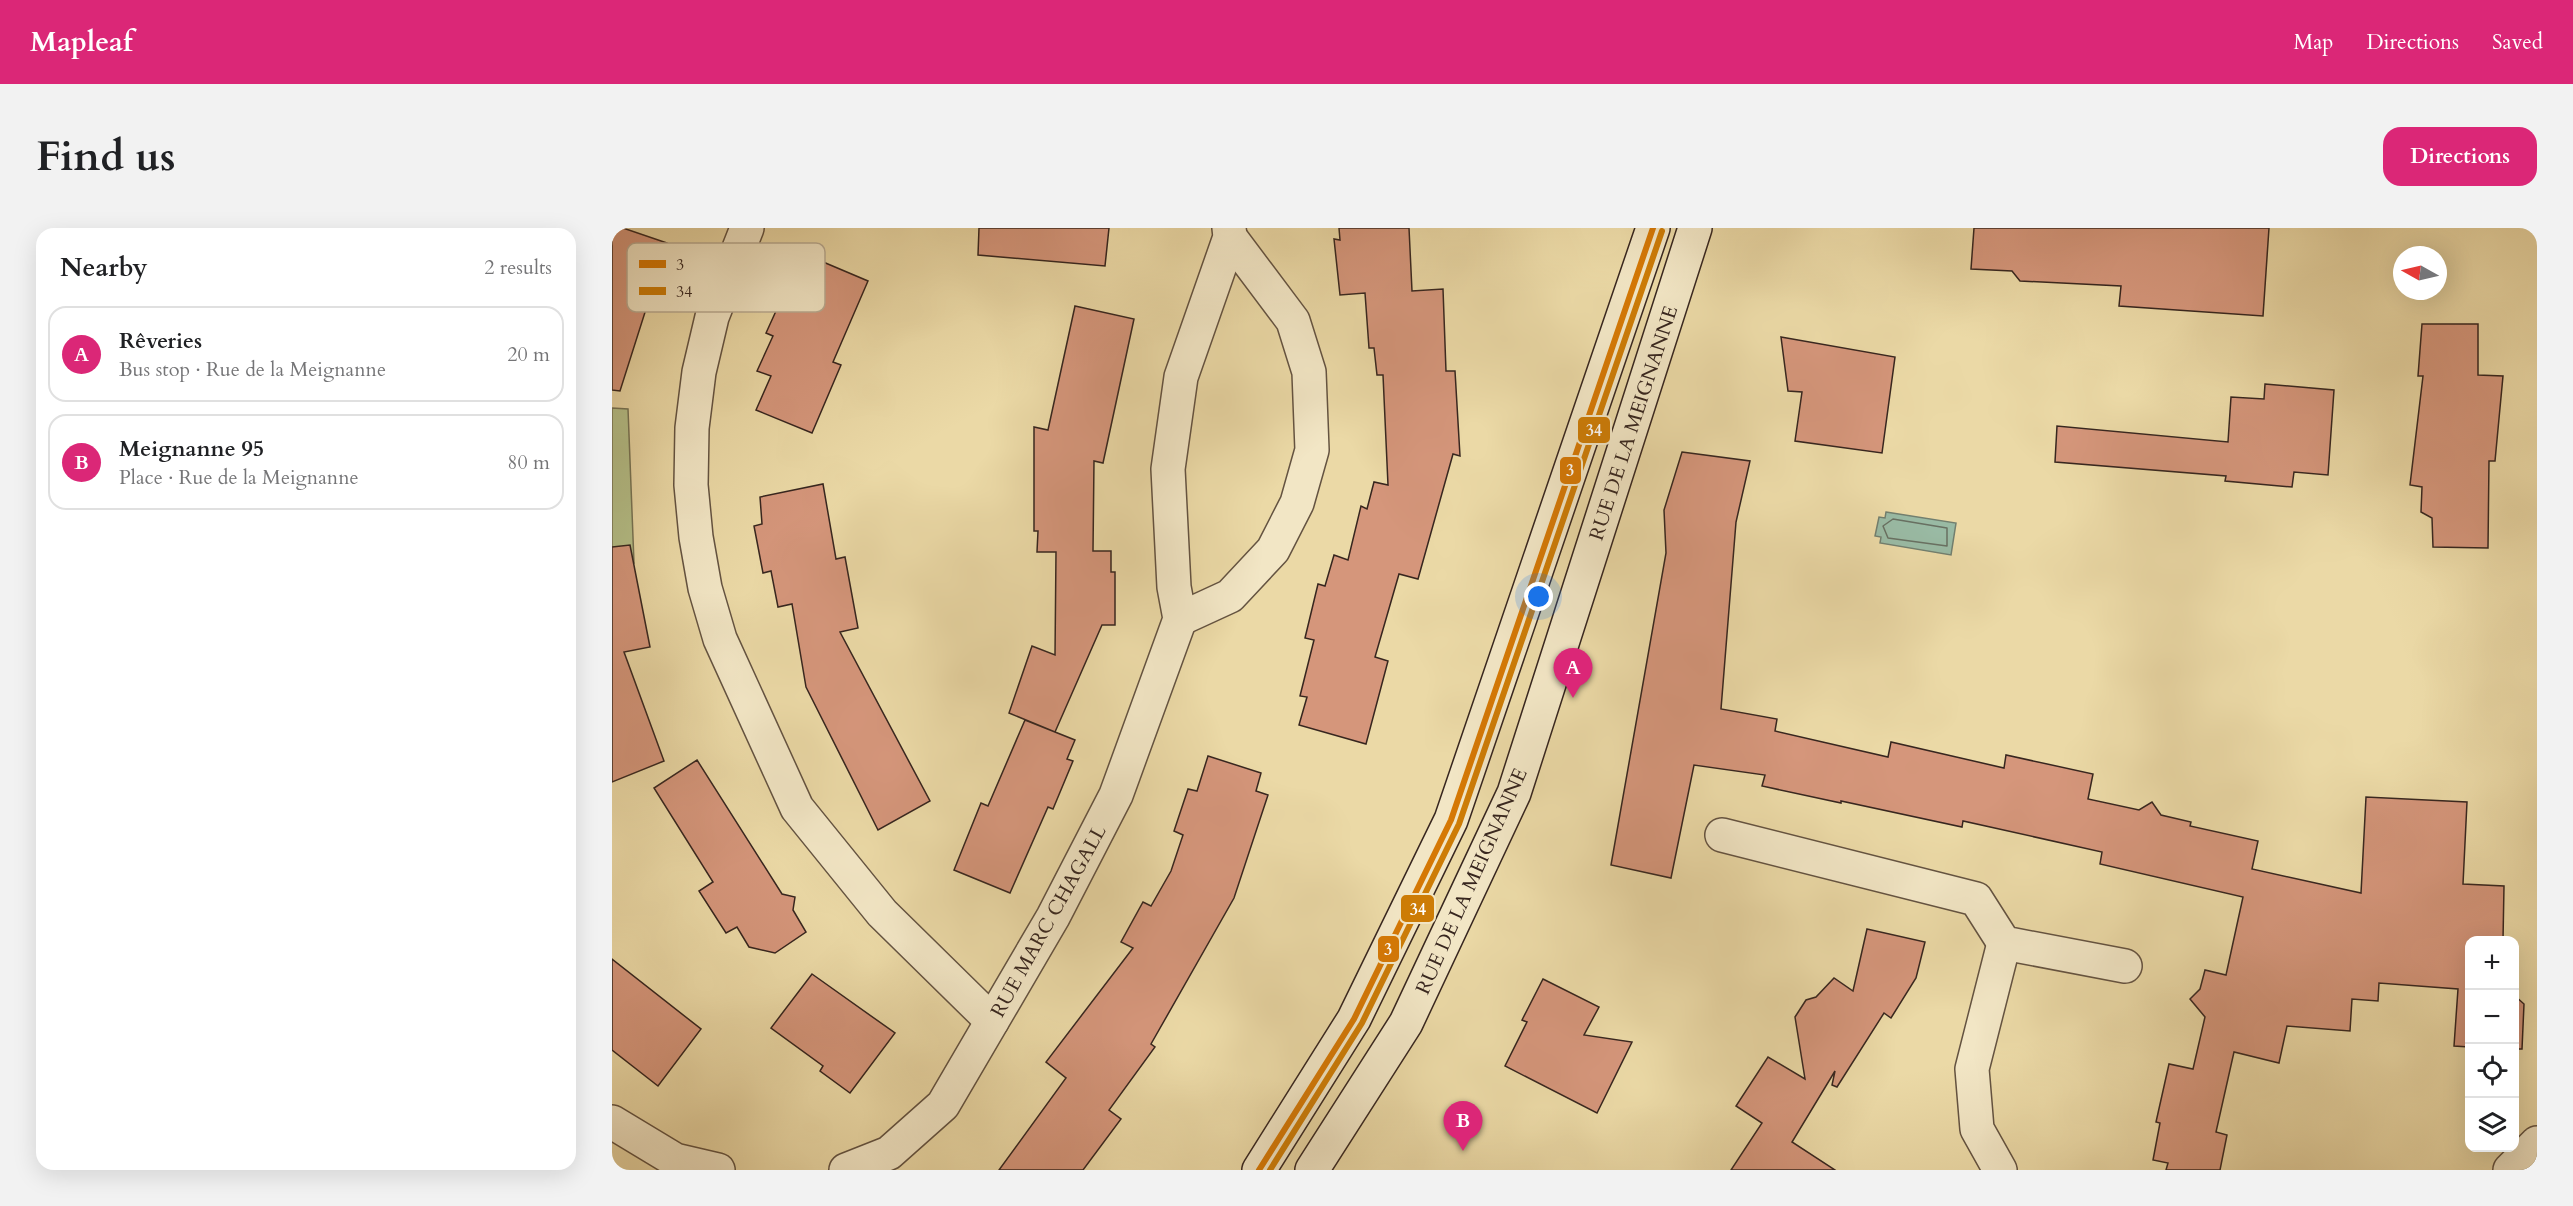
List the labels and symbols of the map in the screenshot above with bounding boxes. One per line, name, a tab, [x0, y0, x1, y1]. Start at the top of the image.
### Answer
legend	[627, 243, 825, 312]
north arrow	[2393, 246, 2447, 300]
text: 3	[676, 254, 684, 276]
text: 34	[676, 281, 692, 303]
street label: RUE DE LA MEIGNANNE	[1583, 302, 1684, 544]
line badge: 34	[1577, 416, 1611, 444]
text: 34	[1586, 420, 1602, 442]
line badge: 3	[1559, 456, 1582, 485]
text: 3	[1566, 460, 1574, 482]
your location	[1524, 582, 1553, 611]
pin: A	[1554, 648, 1592, 698]
street label: RUE DE LA MEIGNANNE	[1409, 764, 1534, 999]
street label: RUE MARC CHAGALL	[984, 819, 1113, 1022]
line badge: 34	[1400, 894, 1435, 923]
text: 34	[1410, 899, 1426, 921]
line badge: 3	[1377, 935, 1400, 963]
text: 3	[1384, 939, 1392, 961]
pin: B	[1444, 1102, 1482, 1151]

